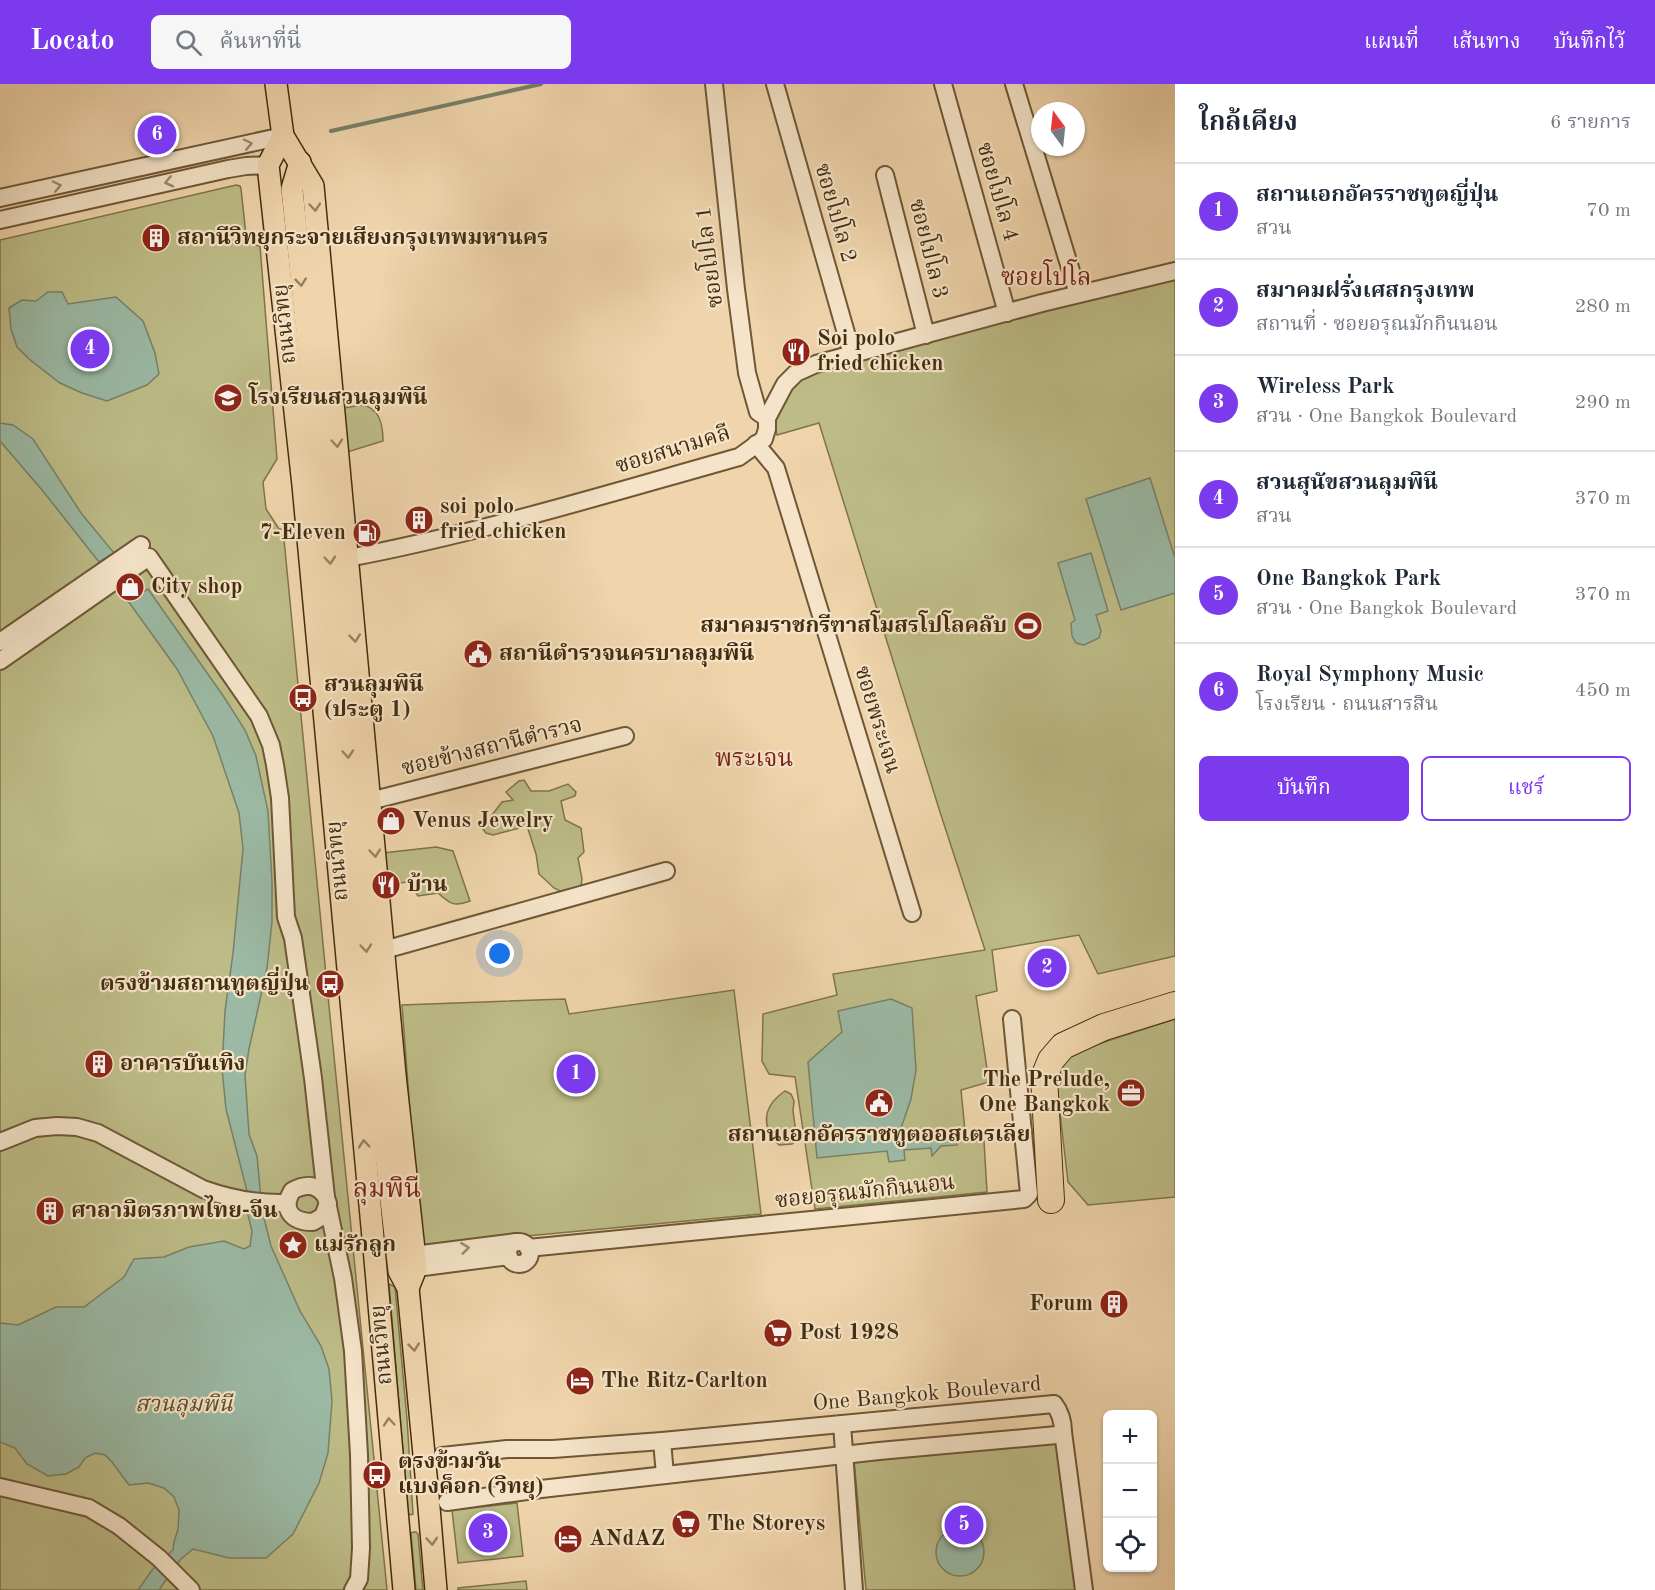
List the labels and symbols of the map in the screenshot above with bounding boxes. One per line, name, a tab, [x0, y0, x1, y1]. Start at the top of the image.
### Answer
north arrow	[1031, 102, 1085, 156]
pin: 6	[138, 112, 176, 158]
one-way arrow	[242, 138, 252, 151]
street label: ซอยโปโล 4	[972, 139, 1026, 244]
street label: ซอยโปโล 2	[810, 160, 864, 265]
one-way arrow	[165, 175, 175, 188]
one-way arrow	[52, 180, 62, 193]
street label: ซอยโปโล 3	[905, 196, 956, 301]
one-way arrow	[308, 203, 321, 212]
street label: ซอยโปโล 1	[688, 205, 727, 310]
building icon: สถานีวิทยุกระจายเสียงกรุงเทพมหานคร	[140, 222, 172, 254]
place label: สถานีวิทยุกระจายเสียงกรุงเทพมหานคร	[177, 225, 548, 251]
district label: ซอยโปโล	[1001, 259, 1091, 291]
one-way arrow	[295, 278, 307, 287]
street label: ถนนวิทยุ	[269, 283, 302, 365]
pin: 4	[70, 326, 110, 372]
place label: Soi polo fried chicken	[817, 328, 944, 375]
restaurant icon: Soi polo fried chicken	[780, 336, 812, 368]
school or university icon: โรงเรียนสวนลุมพินี	[212, 382, 244, 414]
place label: โรงเรียนสวนลุมพินี	[248, 382, 428, 411]
street label: ซอยสนามคลี	[612, 420, 733, 478]
one-way arrow	[330, 439, 343, 448]
place label: soi polo fried chicken	[440, 496, 567, 543]
building icon: soi polo fried chicken	[403, 504, 435, 536]
fuel station icon: 7-Eleven	[351, 517, 383, 549]
place label: 7-Eleven	[260, 522, 346, 544]
one-way arrow	[323, 555, 336, 564]
shop icon: City shop	[114, 571, 146, 603]
place label: City shop	[151, 576, 243, 598]
place label: สมาคมราชกรีฑาสโมสรโปโลคลับ	[700, 610, 1007, 637]
sports icon: สมาคมราชกรีฑาสโมสรโปโลคลับ	[1012, 610, 1044, 642]
one-way arrow	[348, 633, 361, 642]
public building icon: สถานีตำรวจนครบาลลุมพินี	[462, 638, 494, 670]
place label: สถานีตำรวจนครบาลลุมพินี	[499, 641, 754, 667]
street label: ซอยพระเจน	[850, 664, 904, 776]
place label: สวนลุมพินี (ประตู 1)	[324, 672, 424, 722]
bus stop icon: สวนลุมพินี (ประตู 1)	[287, 682, 319, 714]
street label: ซอยข้างสถานีตำรวจ	[399, 712, 585, 780]
district label: พระเจน	[715, 748, 793, 772]
one-way arrow	[341, 749, 354, 758]
shop icon: Venus Jewelry	[375, 805, 407, 837]
place label: Venus Jewelry	[412, 810, 554, 832]
street label: ถนนวิทยุ	[323, 820, 354, 902]
one-way arrow	[368, 848, 381, 857]
restaurant icon: บ้าน	[370, 869, 402, 901]
place label: บ้าน	[407, 872, 448, 896]
your location	[485, 939, 514, 968]
one-way arrow	[359, 943, 372, 953]
pin: 2	[1028, 946, 1066, 990]
place label: ตรงข้ามสถานทูตญี่ปุ่น	[100, 966, 309, 997]
bus stop icon: ตรงข้ามสถานทูตญี่ปุ่น	[314, 968, 346, 1000]
building icon: อาคารบันเทิง	[83, 1048, 115, 1080]
place label: อาคารบันเทิง	[120, 1052, 245, 1075]
pin: 1	[556, 1052, 596, 1096]
place label: The Prelude, One Bangkok	[979, 1069, 1110, 1116]
office icon: The Prelude, One Bangkok	[1115, 1077, 1147, 1109]
public building icon: สถานเอกอัครราชทูตออสเตรเลีย	[863, 1087, 895, 1119]
place label: สถานเอกอัครราชทูตออสเตรเลีย	[728, 1122, 1030, 1147]
one-way arrow	[358, 1139, 371, 1148]
street label: ซอยอรุณมักกินนอน	[774, 1171, 956, 1214]
district label: ลุมพินี	[353, 1175, 421, 1206]
building icon: ศาลามิตรภาพไทย-จีน	[34, 1195, 66, 1227]
place label: ศาลามิตรภาพไทย-จีน	[71, 1195, 278, 1222]
place icon: แม่รักลูก	[277, 1229, 309, 1261]
place label: แม่รักลูก	[314, 1232, 396, 1257]
one-way arrow	[460, 1243, 469, 1255]
building icon: Forum	[1098, 1288, 1130, 1320]
place label: Forum	[1029, 1293, 1093, 1315]
street label: ถนนวิทยุ	[367, 1304, 398, 1386]
supermarket icon: Post 1928	[762, 1317, 794, 1349]
place label: Post 1928	[799, 1322, 899, 1344]
one-way arrow	[407, 1342, 420, 1351]
hotel icon: The Ritz-Carlton	[564, 1365, 596, 1397]
place label: The Ritz-Carlton	[601, 1370, 768, 1392]
street label: One Bangkok Boulevard	[812, 1373, 1042, 1415]
park label: สวนลุมพินี	[135, 1393, 234, 1418]
one-way arrow	[383, 1417, 396, 1426]
place label: ตรงข้ามวัน แบงค็อก (วิทยุ)	[398, 1449, 544, 1500]
bus stop icon: ตรงข้ามวัน แบงค็อก (วิทยุ)	[361, 1459, 393, 1491]
pin: 5	[944, 1502, 984, 1548]
supermarket icon: The Storeys	[670, 1508, 702, 1540]
pin: 3	[468, 1510, 508, 1556]
place label: The Storeys	[707, 1513, 825, 1535]
hotel icon: ANdAZ	[552, 1523, 584, 1555]
place label: ANdAZ	[589, 1528, 665, 1550]
one-way arrow	[425, 1536, 438, 1545]

